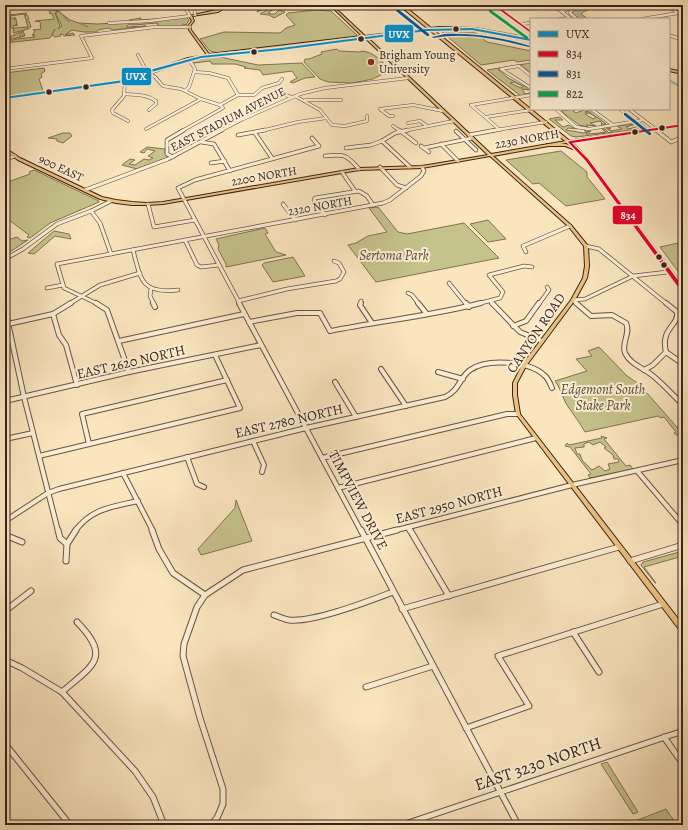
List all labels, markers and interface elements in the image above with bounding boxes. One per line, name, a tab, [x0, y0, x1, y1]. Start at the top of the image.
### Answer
legend	[530, 18, 670, 110]
line badge: UVX	[384, 24, 414, 43]
unlabelled marker	[451, 24, 461, 34]
text: UVX	[566, 26, 589, 42]
text: UVX	[388, 27, 410, 42]
unlabelled marker	[356, 34, 366, 44]
text: 834	[566, 46, 583, 62]
unlabelled marker	[249, 47, 259, 57]
place label: Brigham Young University	[379, 47, 455, 77]
marker: Brigham Young University	[366, 57, 376, 67]
text: 831	[566, 66, 581, 82]
line badge: UVX	[121, 67, 152, 86]
text: UVX	[125, 69, 147, 84]
unlabelled marker	[81, 82, 91, 92]
street label: EAST STADIUM AVENUE	[168, 83, 288, 155]
text: 822	[566, 86, 584, 102]
unlabelled marker	[44, 87, 54, 97]
unlabelled marker	[657, 123, 667, 133]
street label: 2230 NORTH	[494, 125, 560, 153]
unlabelled marker	[630, 127, 640, 137]
street label: 900 EAST	[36, 151, 86, 186]
street label: 2200 NORTH	[230, 162, 298, 190]
street label: 2320 NORTH	[287, 192, 353, 220]
line badge: 834	[612, 205, 643, 225]
text: 834	[620, 208, 636, 223]
park label: Sertoma Park	[359, 246, 429, 265]
unlabelled marker	[654, 252, 664, 262]
unlabelled marker	[659, 260, 669, 270]
street label: CANYON ROAD	[502, 289, 570, 377]
street label: EAST 2620 NORTH	[75, 340, 187, 384]
park label: Edgemont South Stake Park	[561, 380, 646, 415]
street label: EAST 2780 NORTH	[233, 399, 345, 443]
street label: TIMPVIEW DRIVE	[324, 447, 392, 553]
street label: EAST 2950 NORTH	[393, 482, 505, 528]
street label: EAST 3230 NORTH	[471, 732, 605, 796]

